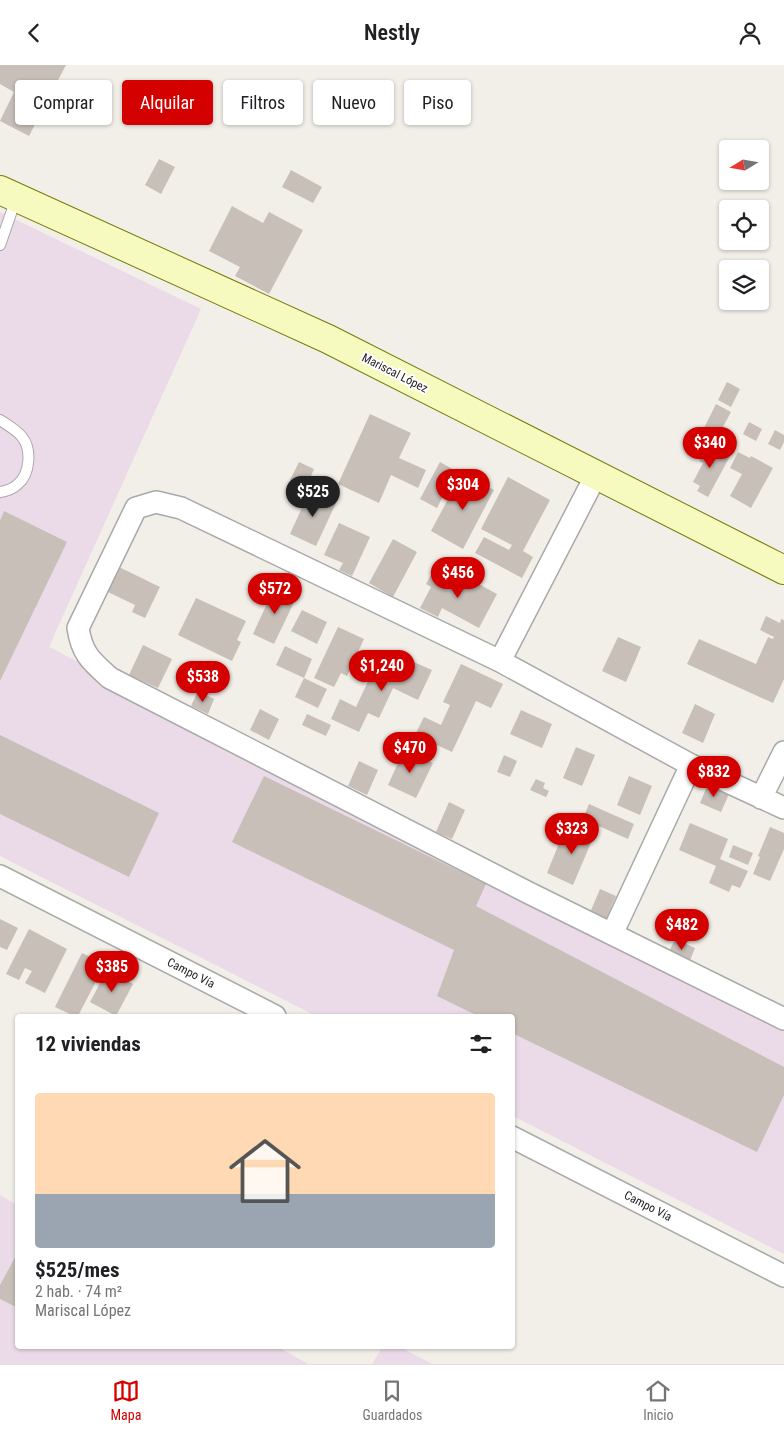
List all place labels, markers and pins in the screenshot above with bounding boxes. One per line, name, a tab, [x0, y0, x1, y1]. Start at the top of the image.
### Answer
pin: $340	[680, 427, 740, 469]
pin: $304	[433, 469, 493, 511]
pin: $525	[283, 475, 343, 518]
pin: $456	[428, 557, 488, 599]
pin: $572	[245, 573, 305, 615]
pin: $1,240	[341, 649, 423, 692]
pin: $538	[173, 661, 233, 703]
pin: $470	[380, 731, 440, 774]
pin: $832	[684, 755, 744, 798]
pin: $323	[542, 813, 602, 855]
pin: $482	[652, 909, 712, 951]
pin: $385	[82, 951, 142, 993]

